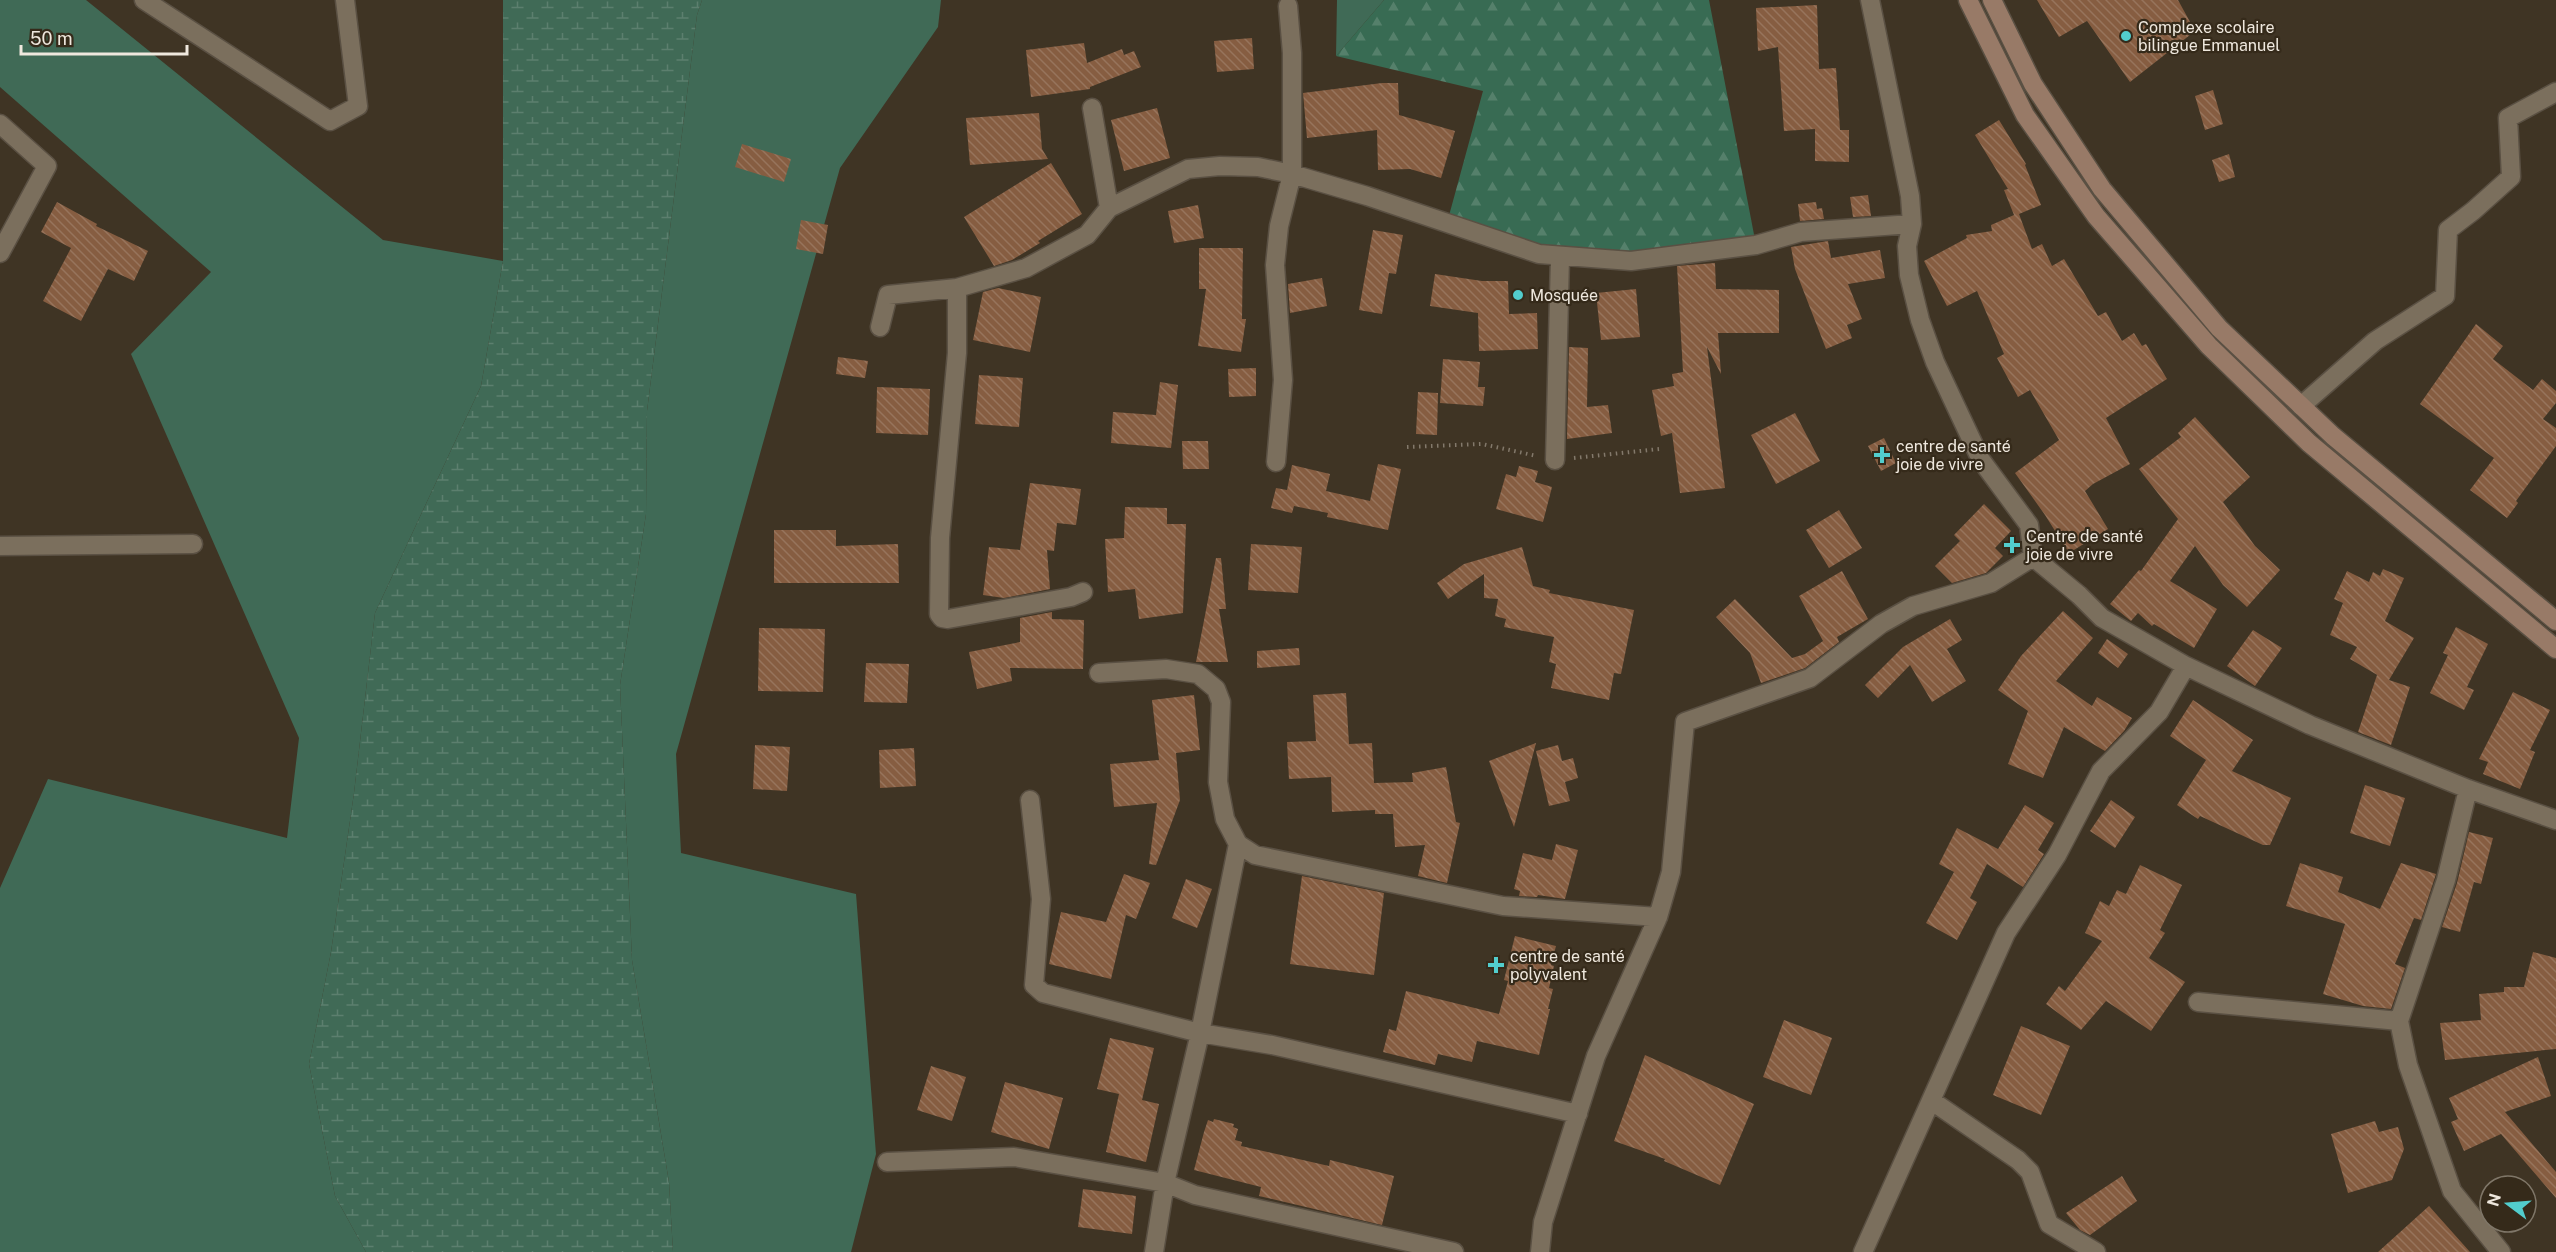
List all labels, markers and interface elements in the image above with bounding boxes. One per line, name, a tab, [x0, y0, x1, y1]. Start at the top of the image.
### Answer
scale bar	[21, 18, 188, 56]
place label: Complexe scolaire bilingue Emmanuel	[2138, 18, 2280, 55]
text: 50 m	[30, 28, 73, 49]
marker: Complexe scolaire bilingue Emmanuel	[2119, 29, 2133, 43]
place label: Mosquée	[1530, 286, 1598, 305]
marker: Mosquée	[1511, 288, 1525, 302]
place label: centre de santé joie de vivre	[1895, 437, 2011, 474]
marker: centre de santé joie de vivre	[1873, 446, 1891, 464]
place label: Centre de santé joie de vivre	[2025, 527, 2143, 564]
marker: Centre de santé joie de vivre	[2003, 536, 2021, 554]
place label: centre de santé polyvalent	[1510, 947, 1625, 984]
marker: centre de santé polyvalent	[1487, 956, 1505, 974]
north arrow	[2478, 1174, 2538, 1234]
text: N	[2483, 1191, 2505, 1209]

